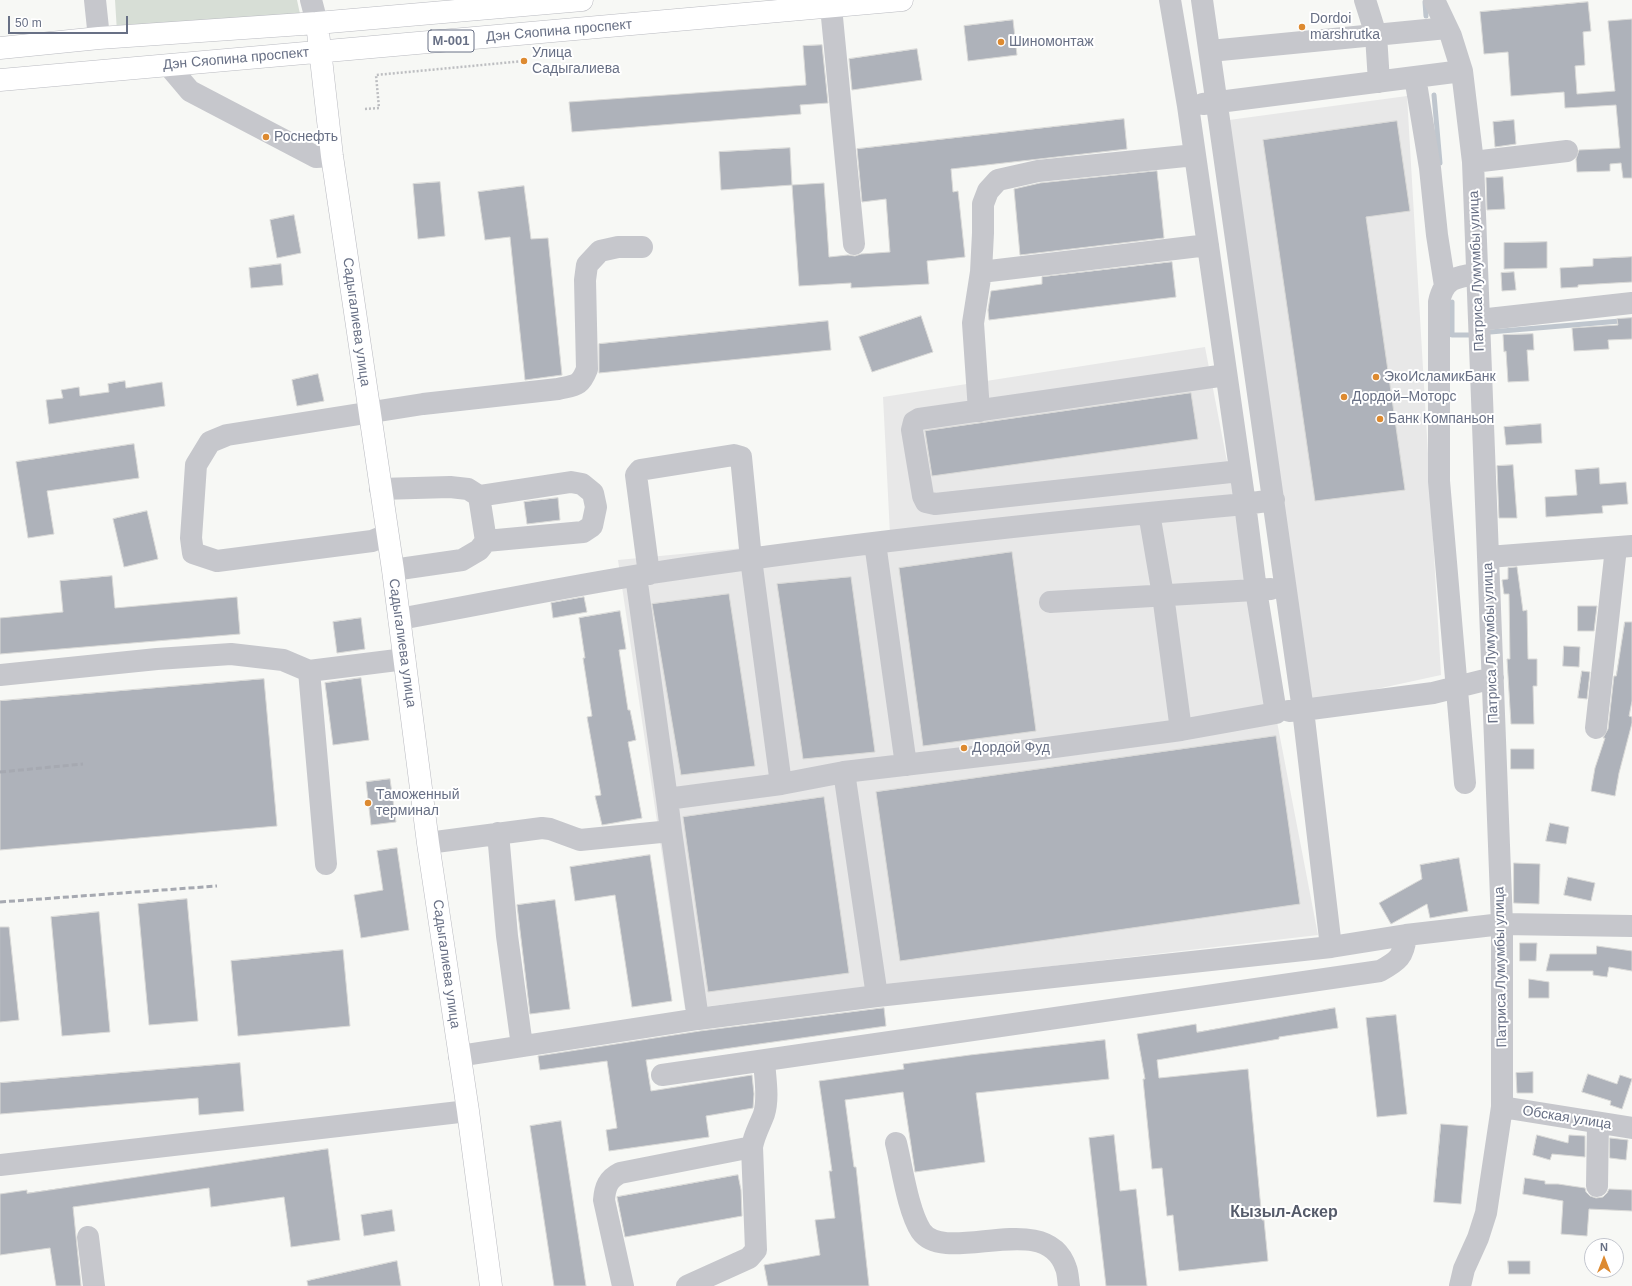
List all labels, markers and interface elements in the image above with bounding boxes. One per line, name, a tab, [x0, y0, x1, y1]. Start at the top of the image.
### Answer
scale bar	[10, 8, 130, 34]
place label: Dordoi marshrutka	[1310, 11, 1380, 44]
text: 50 m	[15, 16, 42, 30]
street label: Дэн Сяопина проспект	[485, 16, 633, 46]
marker: Dordoi marshrutka	[1297, 22, 1307, 32]
road number: M-001	[428, 30, 474, 52]
place label: Шиномонтаж	[1009, 34, 1094, 50]
marker: Шиномонтаж	[996, 37, 1006, 47]
street label: Дэн Сяопина проспект	[162, 44, 310, 74]
place label: Улица Садыгалиева	[532, 45, 620, 78]
marker: Улица Садыгалиева	[519, 56, 529, 66]
place label: Роснефть	[274, 129, 338, 145]
marker: Роснефть	[261, 132, 271, 142]
street label: Патриса Лумумбы улица	[1466, 190, 1488, 352]
street label: Садыгалиева улица	[339, 256, 373, 388]
place label: ЭкоИсламикБанк	[1384, 369, 1496, 385]
marker: ЭкоИсламикБанк	[1371, 372, 1381, 382]
place label: Дордой–Моторс	[1352, 389, 1457, 405]
marker: Дордой–Моторс	[1339, 392, 1349, 402]
place label: Банк Компаньон	[1388, 411, 1494, 427]
marker: Банк Компаньон	[1375, 414, 1385, 424]
street label: Патриса Лумумбы улица	[1480, 562, 1502, 724]
street label: Садыгалиева улица	[385, 577, 419, 709]
place label: Дордой Фуд	[972, 740, 1050, 756]
marker: Дордой Фуд	[959, 743, 969, 753]
place label: Таможенный терминал	[376, 787, 459, 820]
marker: Таможенный терминал	[363, 798, 373, 808]
street label: Патриса Лумумбы улица	[1491, 886, 1511, 1048]
street label: Садыгалиева улица	[429, 898, 463, 1030]
street label: Обская улица	[1521, 1103, 1613, 1133]
district label: Кызыл-Аскер	[1230, 1203, 1338, 1223]
north arrow	[1584, 1238, 1624, 1278]
text: N	[1600, 1241, 1608, 1253]

